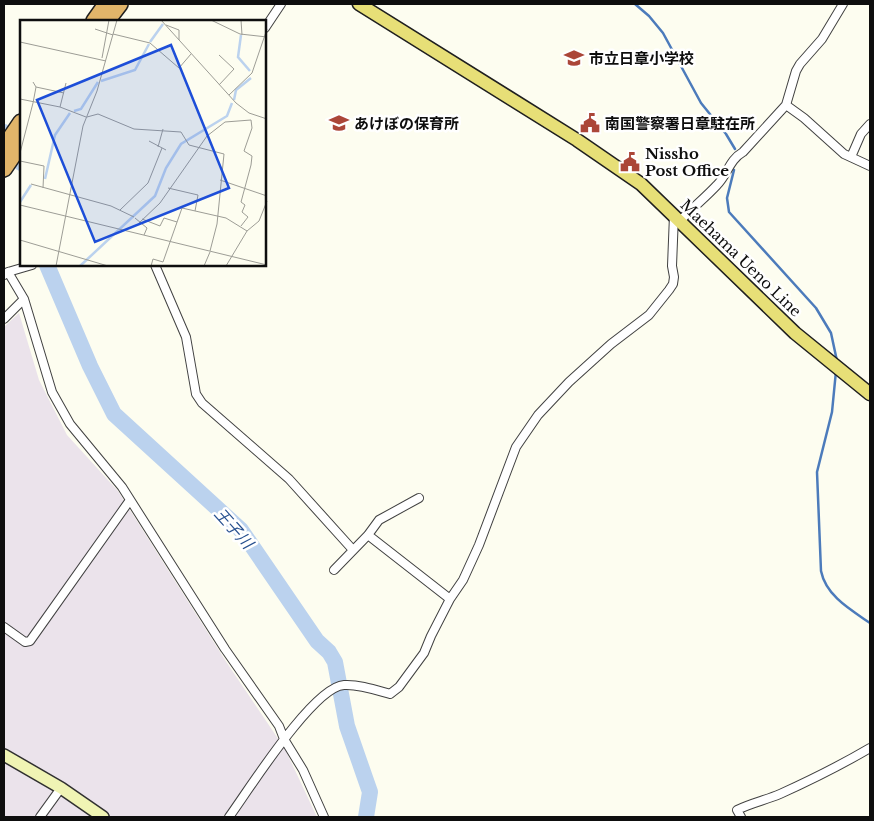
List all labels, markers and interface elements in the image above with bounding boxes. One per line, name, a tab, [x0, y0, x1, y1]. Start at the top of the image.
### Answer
inset map	[20, 20, 266, 266]
school or university icon: 市立日章小学校	[563, 47, 585, 69]
place label: 市立日章小学校	[589, 49, 694, 68]
school or university icon: あけぼの保育所	[328, 112, 350, 134]
public building icon: 南国警察署日章駐在所	[579, 112, 601, 134]
place label: あけぼの保育所	[354, 114, 459, 133]
place label: 南国警察署日章駐在所	[605, 114, 755, 133]
place label: Nissho Post Office	[645, 144, 729, 180]
public building icon: Nissho Post Office	[619, 151, 641, 173]
street label: Maehama Ueno Line	[677, 195, 805, 321]
water label: 王子川	[211, 503, 259, 554]

